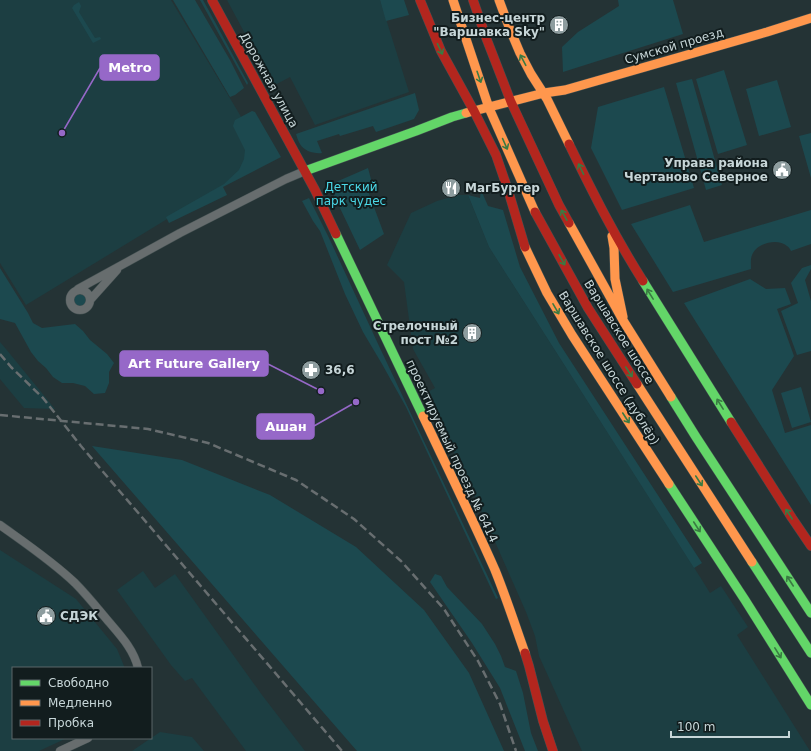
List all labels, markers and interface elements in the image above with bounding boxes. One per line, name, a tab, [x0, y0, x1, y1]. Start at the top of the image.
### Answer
place label: Бизнес-центр "Варшавка Sky"	[433, 11, 545, 39]
building icon: Бизнес-центр "Варшавка Sky"	[548, 14, 570, 36]
street label: Сумской проезд	[623, 25, 725, 67]
street label: Дорожная улица	[237, 30, 301, 130]
one-way arrow	[437, 42, 444, 54]
one-way arrow	[519, 54, 527, 66]
callout: Metro	[100, 55, 159, 80]
text: Metro	[108, 60, 152, 75]
one-way arrow	[475, 70, 483, 82]
one-way arrow	[502, 137, 509, 149]
place label: Управа района Чертаново Северное	[624, 156, 768, 184]
public building icon: Управа района Чертаново Северное	[771, 159, 793, 181]
one-way arrow	[577, 163, 584, 175]
restaurant icon: МагБургер	[440, 177, 462, 199]
park label: Детский парк чудес	[316, 180, 386, 208]
place label: МагБургер	[465, 181, 540, 195]
one-way arrow	[560, 209, 568, 221]
one-way arrow	[558, 254, 566, 266]
street label: Варшавское шоссе	[581, 277, 657, 387]
one-way arrow	[646, 288, 654, 300]
street label: Варшавское шоссе (дублёр)	[556, 289, 662, 447]
one-way arrow	[553, 303, 561, 315]
place label: Стрелочный пост №2	[373, 319, 458, 347]
building icon: Стрелочный пост №2	[461, 322, 483, 344]
callout: Art Future Gallery	[120, 351, 268, 376]
text: Art Future Gallery	[128, 356, 261, 371]
street label: проектируемый проезд № 6414	[403, 357, 501, 545]
pharmacy icon: 36,6	[300, 359, 322, 381]
place label: 36,6	[325, 363, 355, 377]
one-way arrow	[625, 366, 633, 377]
one-way arrow	[716, 399, 724, 410]
one-way arrow	[622, 413, 630, 424]
callout: Ашан	[257, 414, 314, 439]
text: Ашан	[265, 419, 307, 434]
one-way arrow	[696, 475, 704, 487]
one-way arrow	[785, 508, 794, 519]
one-way arrow	[693, 521, 701, 532]
one-way arrow	[786, 576, 794, 587]
public building icon: СДЭК	[35, 605, 57, 627]
place label: СДЭК	[60, 609, 98, 623]
one-way arrow	[774, 647, 782, 658]
legend	[12, 667, 152, 739]
text: Свободно	[48, 676, 109, 690]
text: Медленно	[48, 696, 112, 710]
scale bar	[671, 713, 789, 739]
text: Пробка	[48, 716, 94, 730]
text: 100 m	[677, 720, 715, 734]

